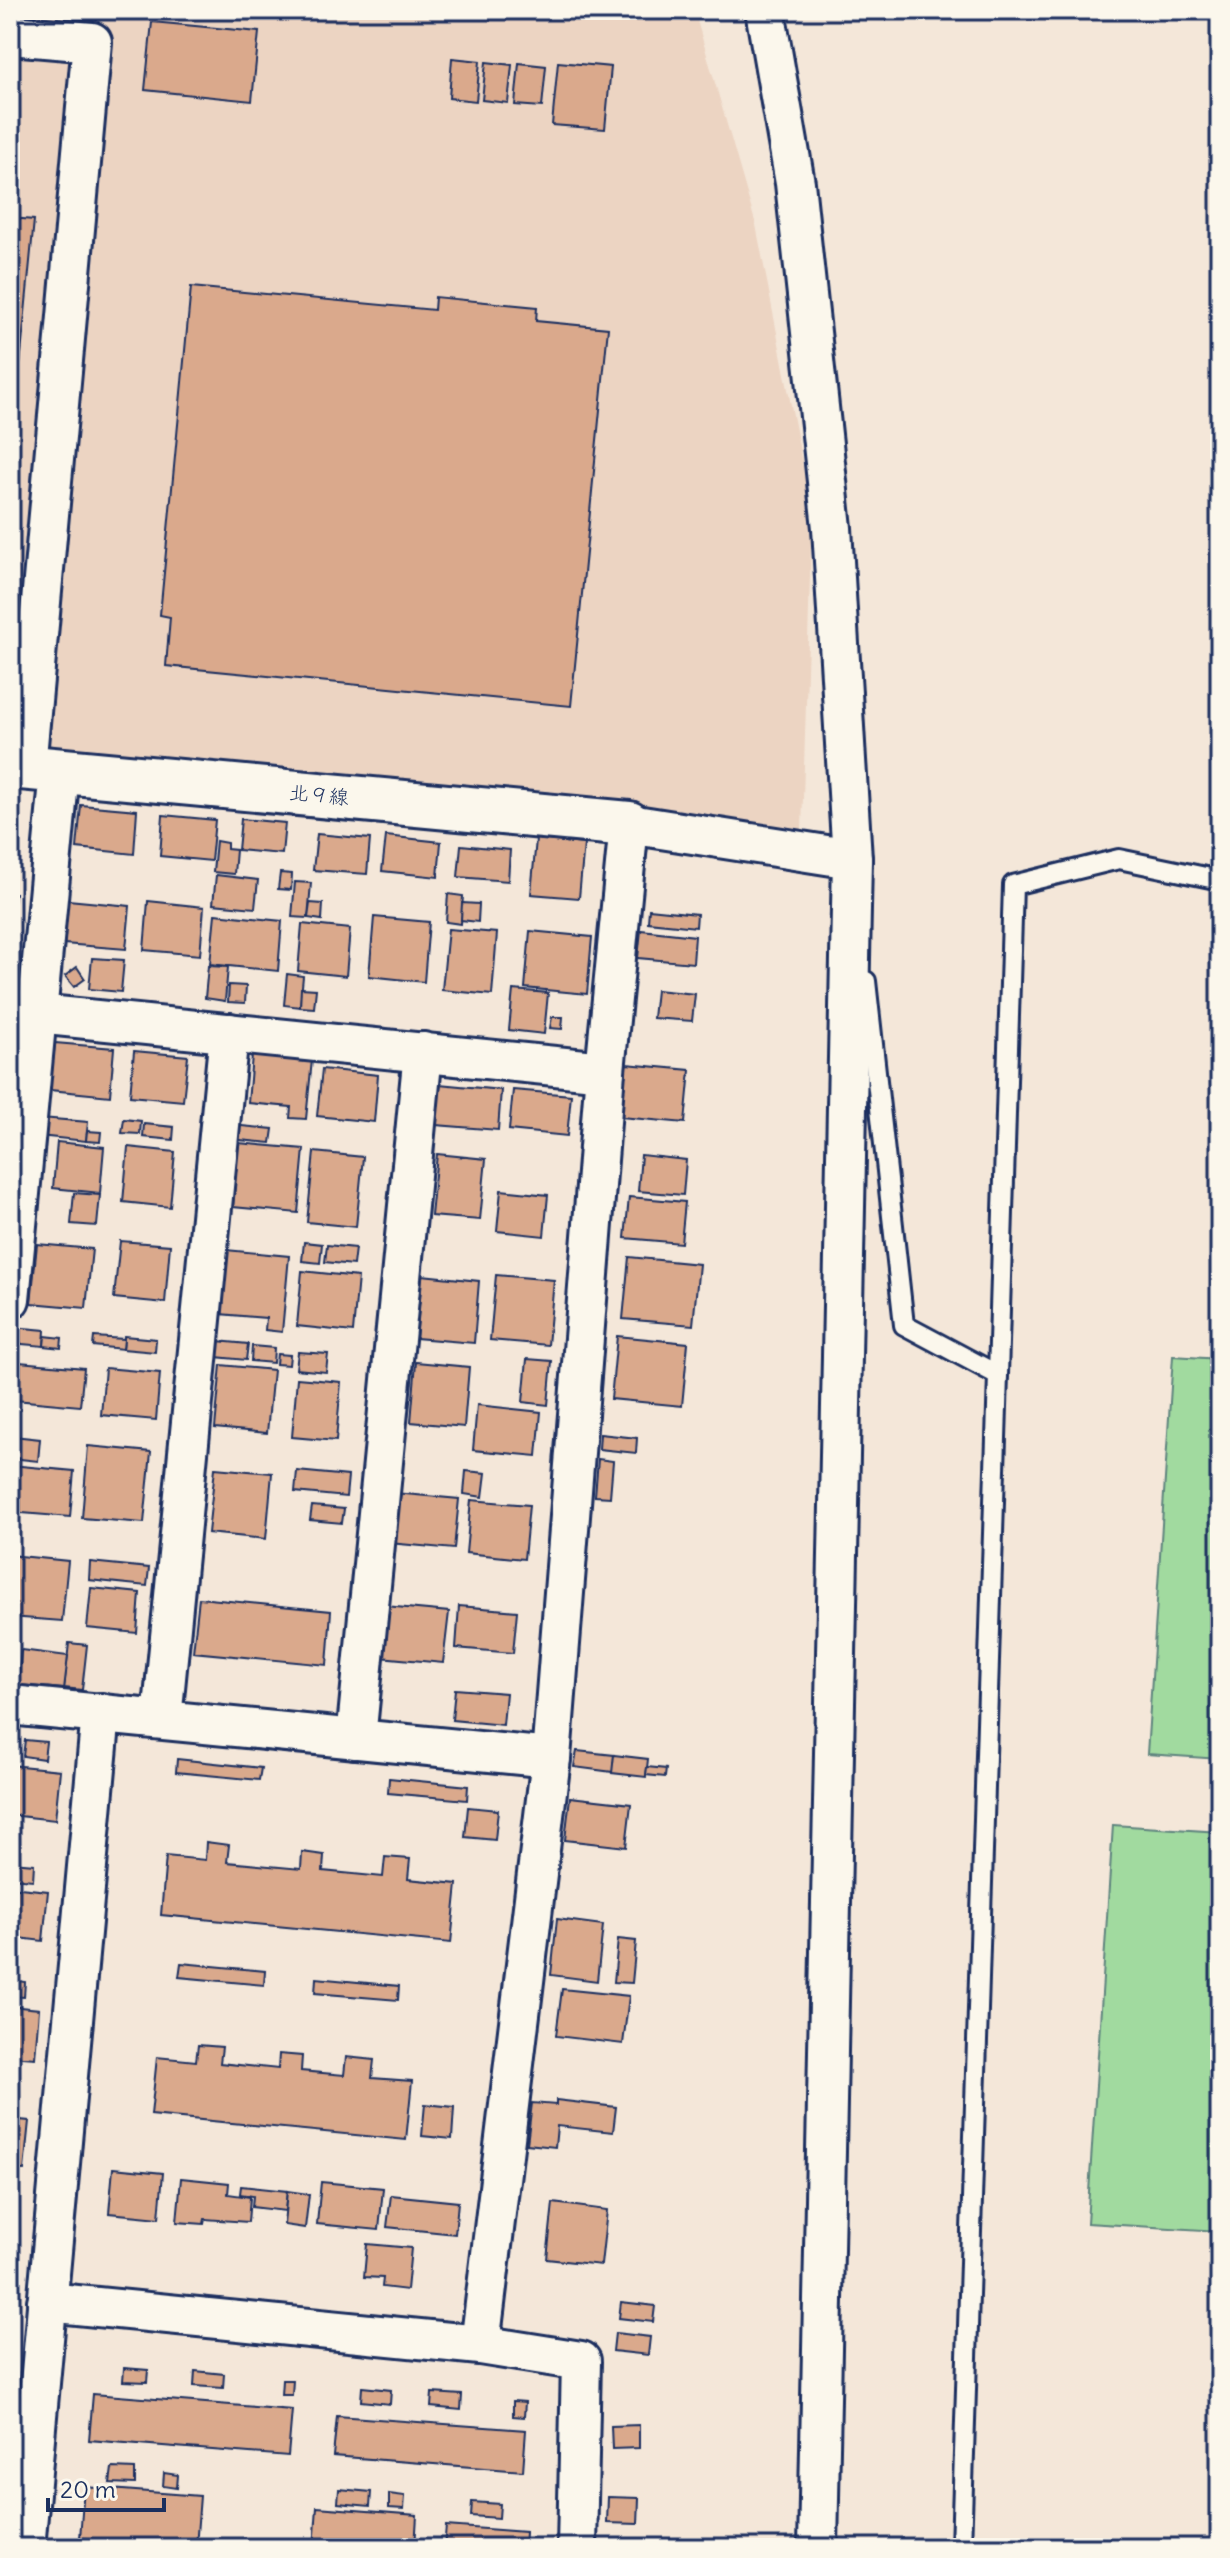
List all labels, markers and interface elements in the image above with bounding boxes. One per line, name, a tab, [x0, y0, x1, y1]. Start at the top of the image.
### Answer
street label: 北９線	[288, 779, 350, 810]
scale bar	[48, 2462, 164, 2512]
text: 20 m	[60, 2474, 116, 2504]

